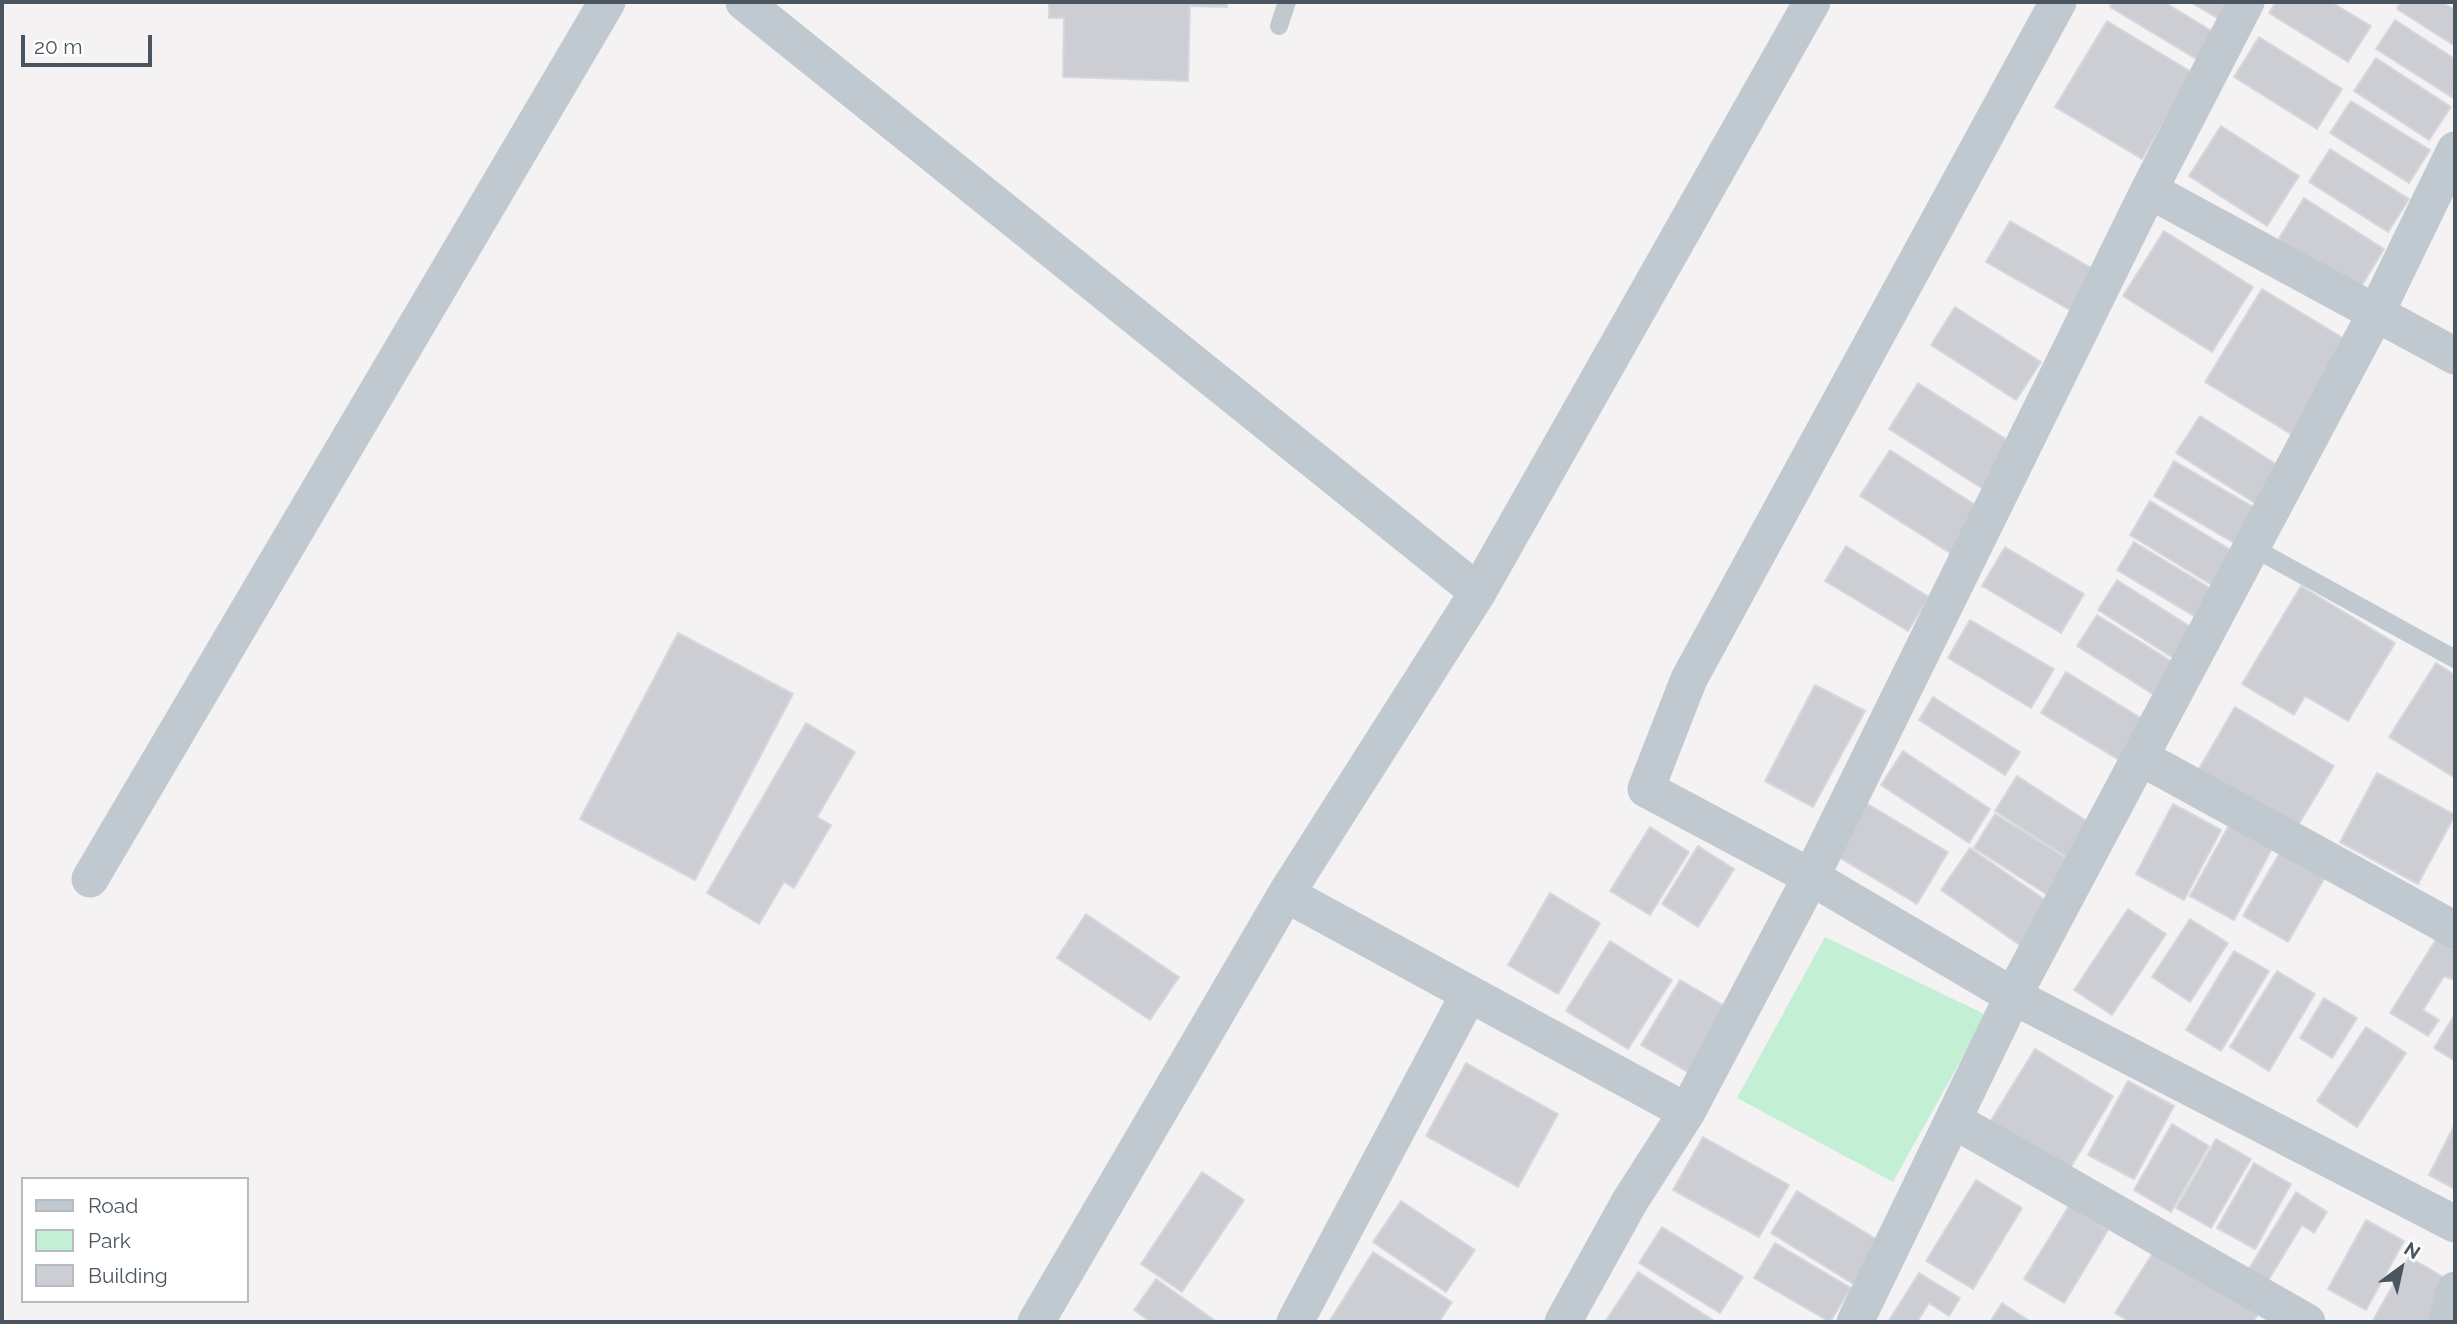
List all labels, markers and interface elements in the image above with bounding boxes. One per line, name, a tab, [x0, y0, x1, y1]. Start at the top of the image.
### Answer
scale bar	[24, 21, 156, 65]
text: 20 m	[34, 34, 82, 59]
legend	[21, 1177, 248, 1303]
text: Road	[88, 1193, 138, 1218]
text: Park	[88, 1228, 131, 1253]
north arrow	[2366, 1233, 2436, 1303]
text: N	[2400, 1237, 2425, 1264]
text: Building	[88, 1263, 168, 1288]

